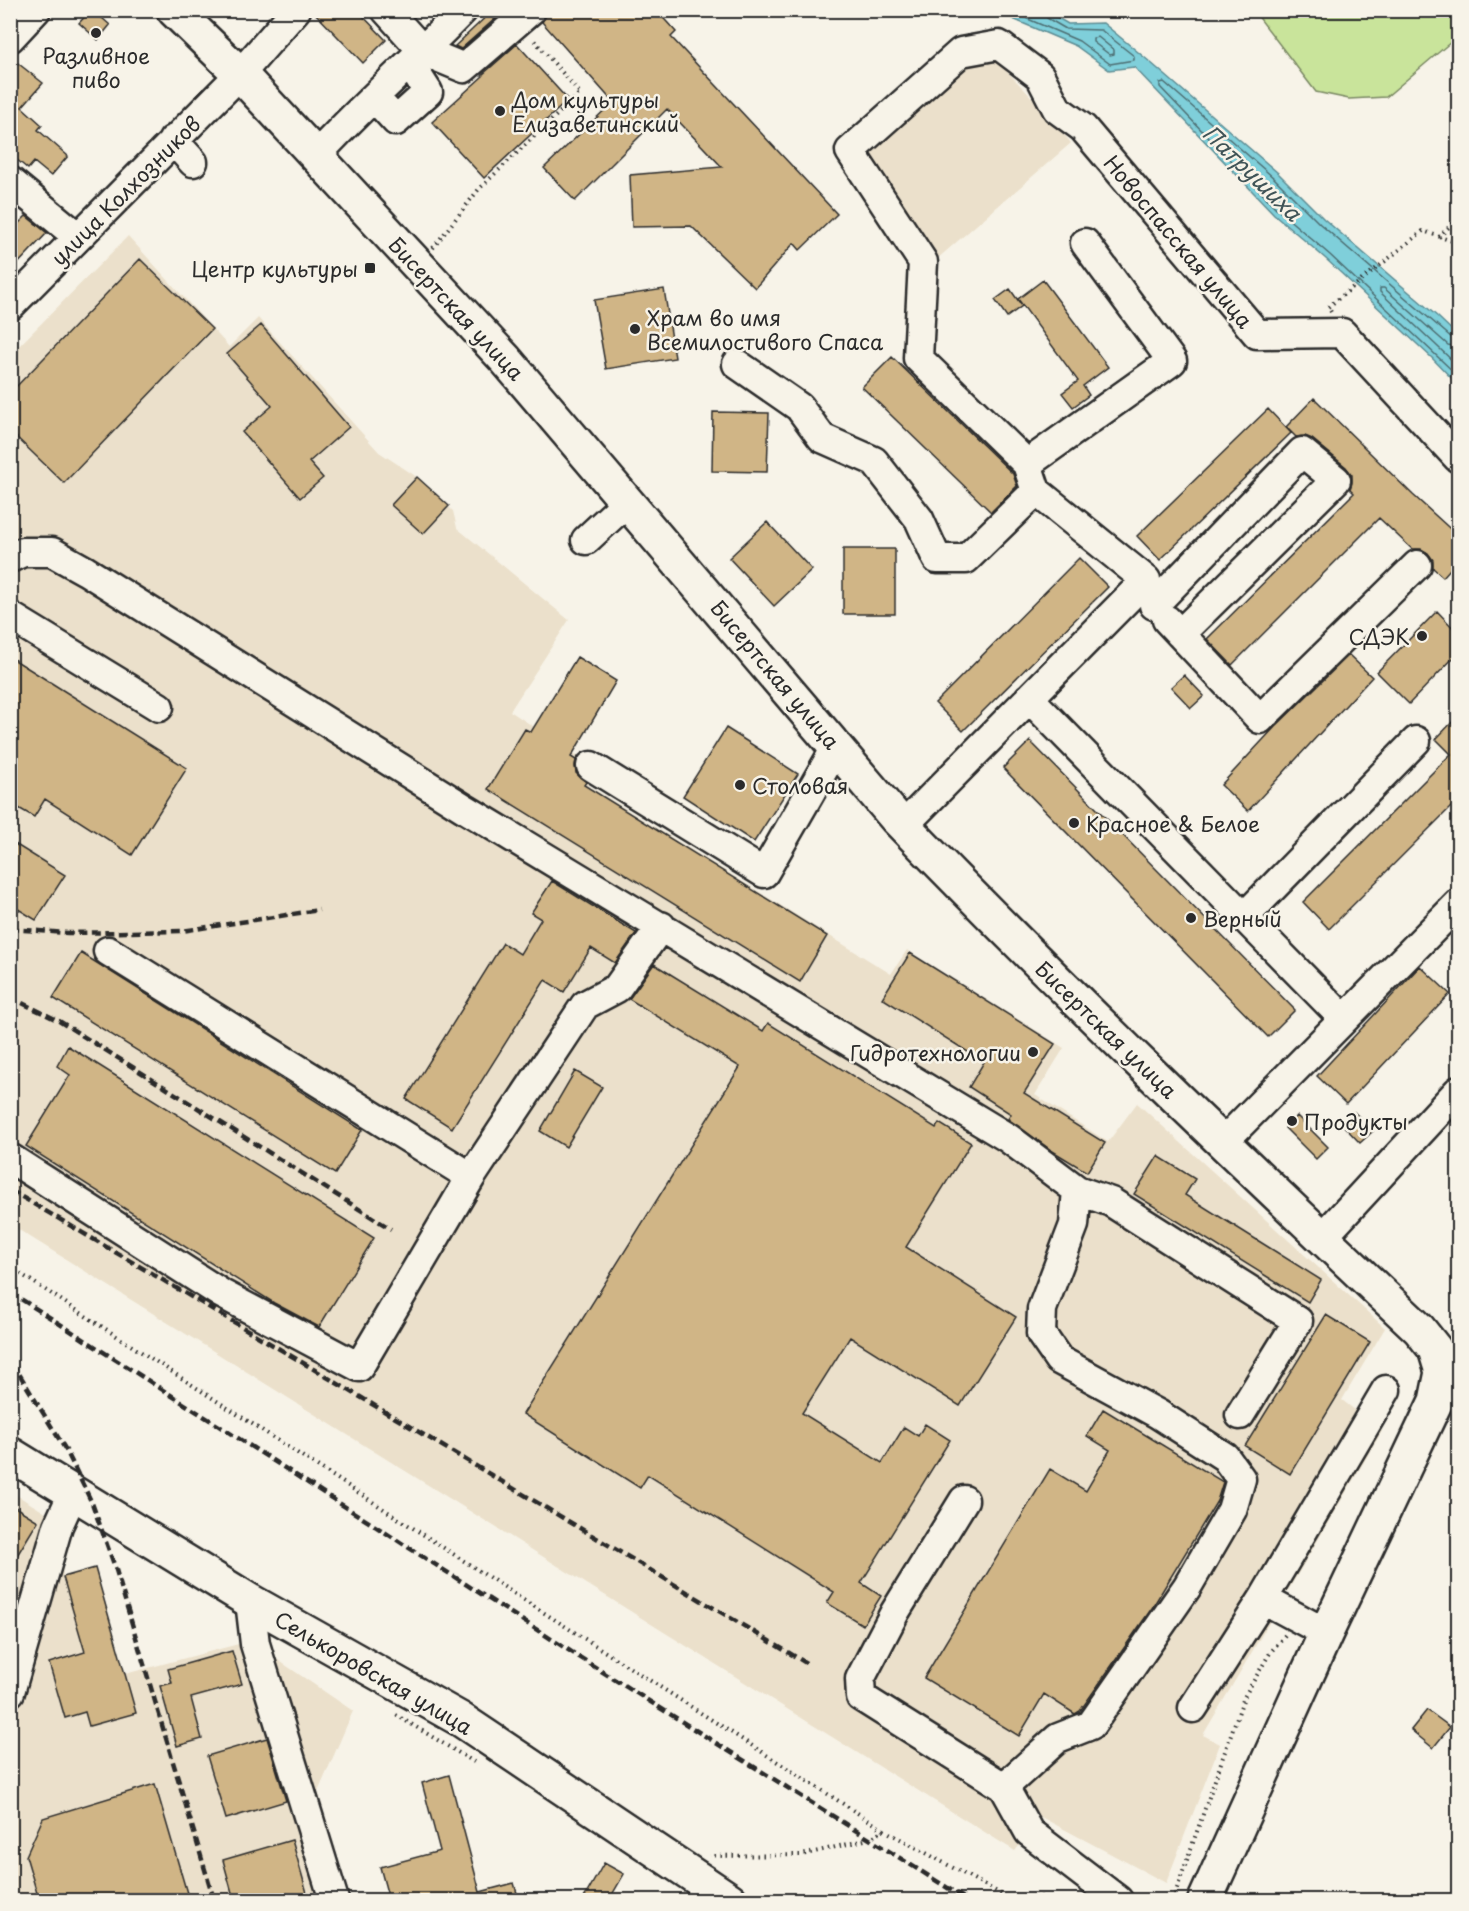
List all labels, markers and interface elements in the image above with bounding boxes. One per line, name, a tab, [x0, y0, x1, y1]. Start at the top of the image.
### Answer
marker: Разливное пиво	[89, 26, 103, 40]
place label: Разливное пиво	[42, 39, 150, 95]
place label: Дом культуры Елизаветинский	[511, 83, 679, 139]
marker: Дом культуры Елизаветинский	[493, 104, 507, 118]
street label: улица Колхозников	[43, 108, 207, 272]
water label: Патрушиха	[1196, 116, 1311, 229]
street label: Новоспасская улица	[1097, 147, 1262, 335]
street label: Бисертская улица	[382, 229, 533, 388]
place label: Центр культуры	[192, 252, 358, 284]
marker: Центр культуры	[363, 261, 377, 275]
place label: Храм во имя Всемилостивого Спаса	[647, 301, 884, 357]
marker: Храм во имя Всемилостивого Спаса	[628, 322, 642, 336]
street label: Бисертская улица	[704, 592, 849, 756]
place label: СДЭК	[1348, 620, 1410, 652]
marker: СДЭК	[1415, 629, 1429, 643]
place label: Столовая	[752, 769, 848, 801]
marker: Столовая	[733, 778, 747, 792]
place label: Красное & Белое	[1086, 807, 1260, 839]
marker: Красное & Белое	[1067, 816, 1081, 830]
place label: Верный	[1203, 902, 1282, 934]
marker: Верный	[1184, 911, 1198, 925]
street label: Бисертская улица	[1029, 953, 1186, 1106]
place label: Гидротехнологии	[850, 1036, 1021, 1068]
marker: Гидротехнологии	[1026, 1045, 1040, 1059]
place label: Продукты	[1304, 1105, 1408, 1137]
marker: Продукты	[1285, 1114, 1299, 1128]
street label: Селькоровская улица	[269, 1602, 480, 1742]

